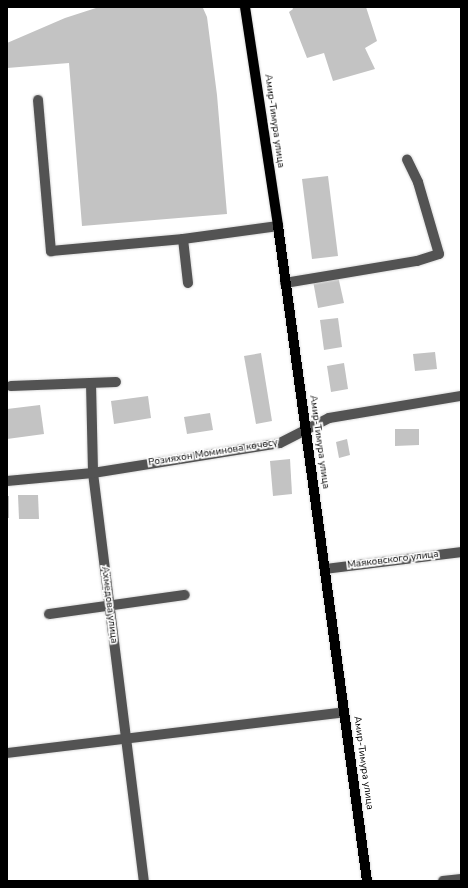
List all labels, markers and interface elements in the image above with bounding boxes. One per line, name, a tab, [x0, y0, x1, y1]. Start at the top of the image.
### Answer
street label: Амир-Тимура улица	[261, 73, 287, 169]
street label: Амир-Тимура улица	[306, 394, 332, 490]
street label: Розияхон Моминова көчөсү	[147, 437, 279, 469]
street label: Маяковского улица	[347, 548, 439, 572]
street label: Ахмедова улица	[98, 566, 120, 644]
street label: Амир-Тимура улица	[350, 715, 376, 811]

